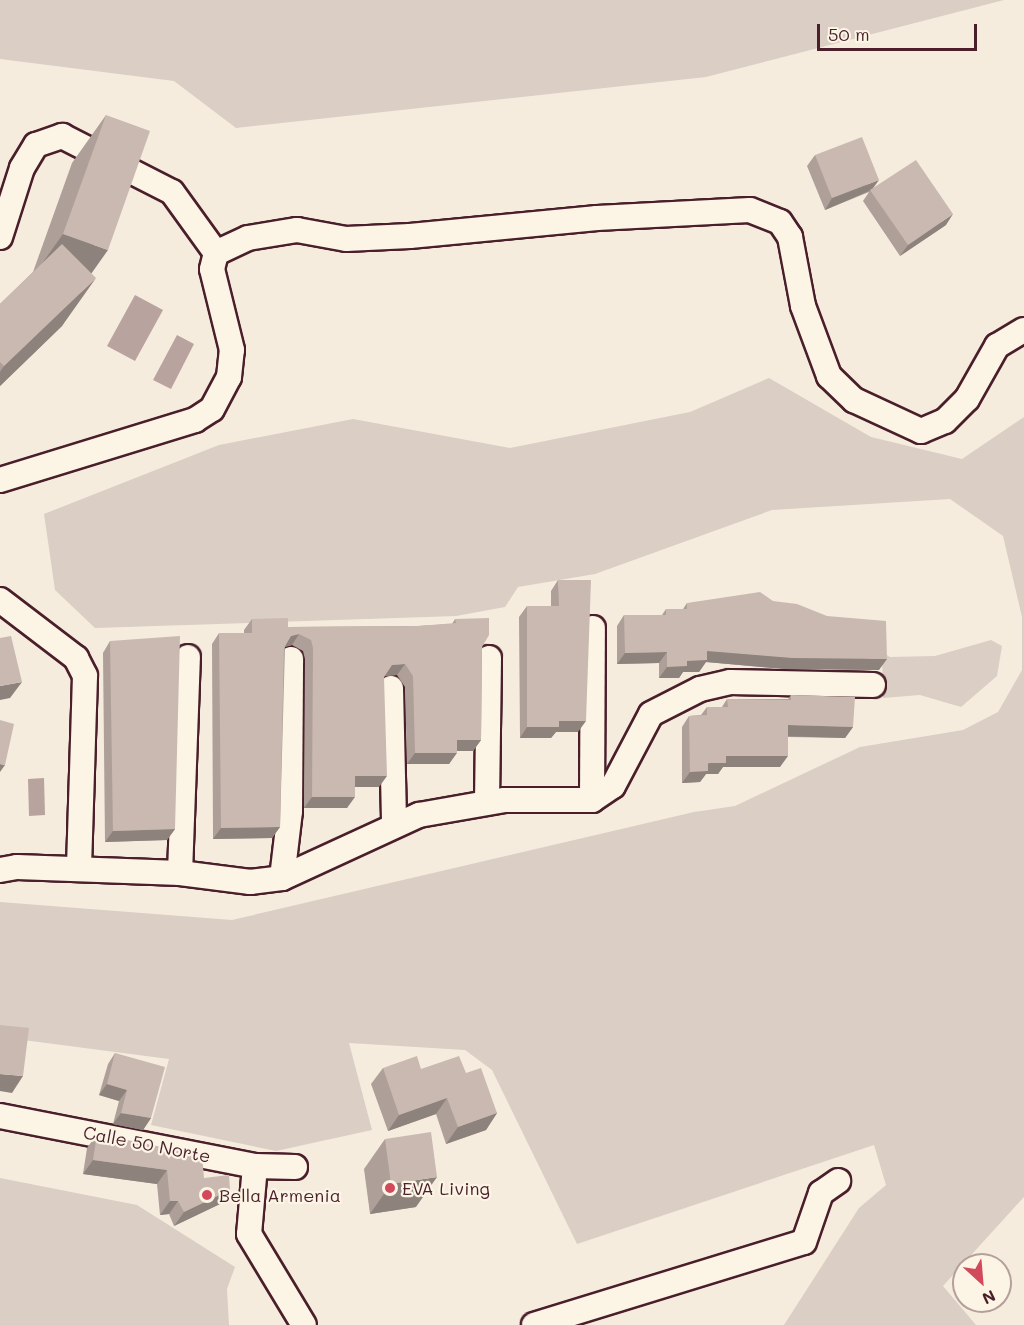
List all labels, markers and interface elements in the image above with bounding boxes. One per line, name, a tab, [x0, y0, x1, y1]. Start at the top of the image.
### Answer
scale bar	[820, 12, 980, 50]
text: 50 m	[828, 22, 870, 46]
street label: Calle 50 Norte	[81, 1121, 213, 1167]
place label: EVA Living	[402, 1177, 490, 1199]
marker: EVA Living	[383, 1181, 397, 1195]
place label: Bella Armenia	[219, 1184, 341, 1206]
marker: Bella Armenia	[200, 1188, 214, 1202]
north arrow	[952, 1253, 1012, 1313]
text: N	[979, 1286, 999, 1310]

